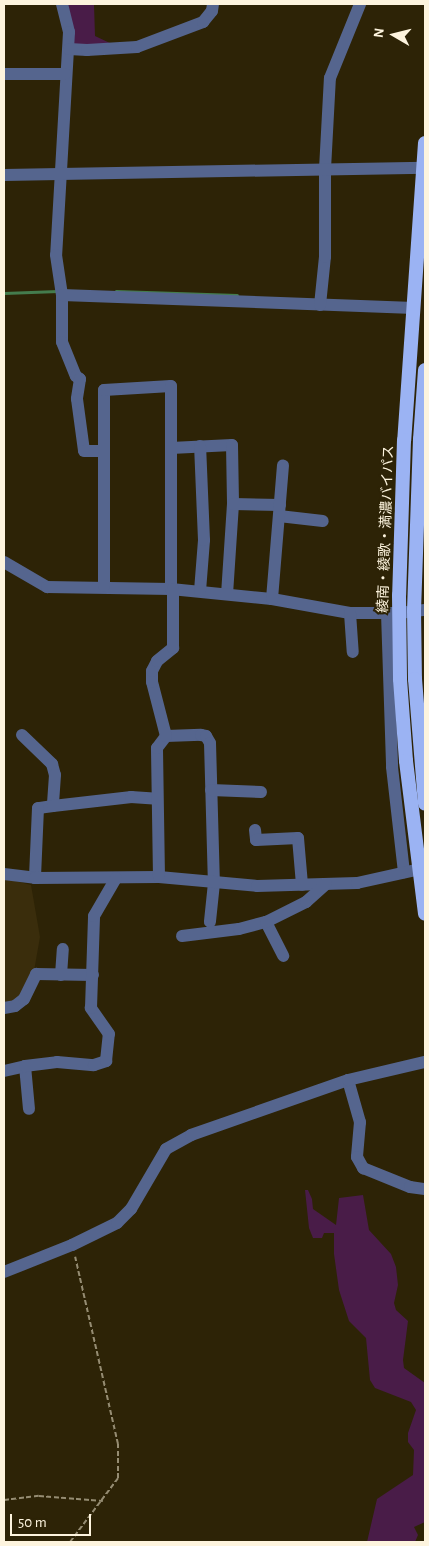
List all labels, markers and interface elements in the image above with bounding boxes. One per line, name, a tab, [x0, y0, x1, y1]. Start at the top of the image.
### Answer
north arrow	[369, 10, 419, 60]
text: N	[372, 27, 387, 39]
street label: 綾南・綾歌・満濃バイパス	[375, 445, 397, 613]
scale bar	[12, 1504, 94, 1536]
text: 50 m	[18, 1515, 47, 1530]

